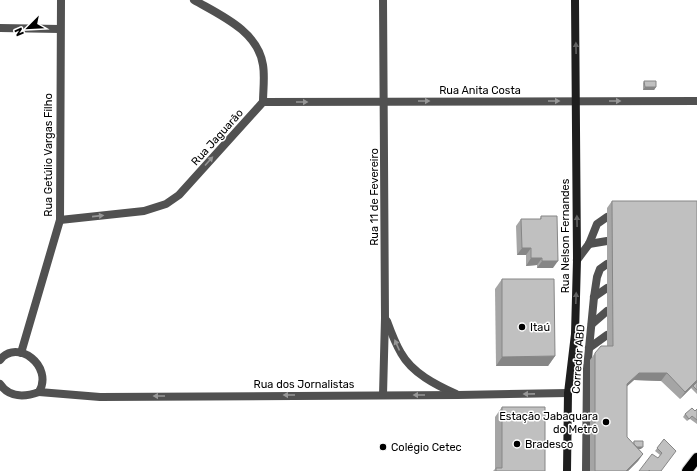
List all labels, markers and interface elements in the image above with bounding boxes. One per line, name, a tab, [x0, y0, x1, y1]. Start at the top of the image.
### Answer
north arrow	[8, 8, 48, 48]
text: N	[12, 26, 27, 38]
one-way arrow	[573, 41, 579, 54]
street label: Rua Anita Costa	[439, 84, 521, 97]
street label: Rua Getúlio Vargas Filho	[42, 93, 55, 217]
one-way arrow	[418, 98, 431, 104]
one-way arrow	[548, 98, 560, 105]
one-way arrow	[609, 98, 622, 104]
one-way arrow	[296, 99, 309, 105]
street label: Rua Jaguarão	[189, 106, 246, 168]
street label: Rua 11 de Fevereiro	[368, 148, 381, 246]
one-way arrow	[205, 156, 214, 167]
street label: Rua Nelson Fernandes	[559, 178, 572, 293]
one-way arrow	[92, 213, 104, 219]
one-way arrow	[574, 214, 580, 227]
one-way arrow	[573, 291, 579, 304]
place label: Itaú	[530, 321, 550, 334]
marker: Itaú	[517, 322, 527, 332]
street label: Corredor ABD	[570, 324, 587, 394]
one-way arrow	[394, 339, 401, 351]
street label: Rua dos Jornalistas	[254, 378, 355, 391]
one-way arrow	[523, 390, 535, 397]
one-way arrow	[282, 392, 295, 398]
one-way arrow	[412, 392, 425, 398]
one-way arrow	[152, 393, 165, 399]
place label: Estação Jabaquara do Metrô	[499, 410, 598, 436]
marker: Estação Jabaquara do Metrô	[601, 417, 611, 427]
place label: Bradesco	[525, 438, 573, 451]
marker: Bradesco	[512, 439, 522, 449]
place label: Colégio Cetec	[391, 441, 462, 454]
marker: Colégio Cetec	[378, 442, 388, 452]

